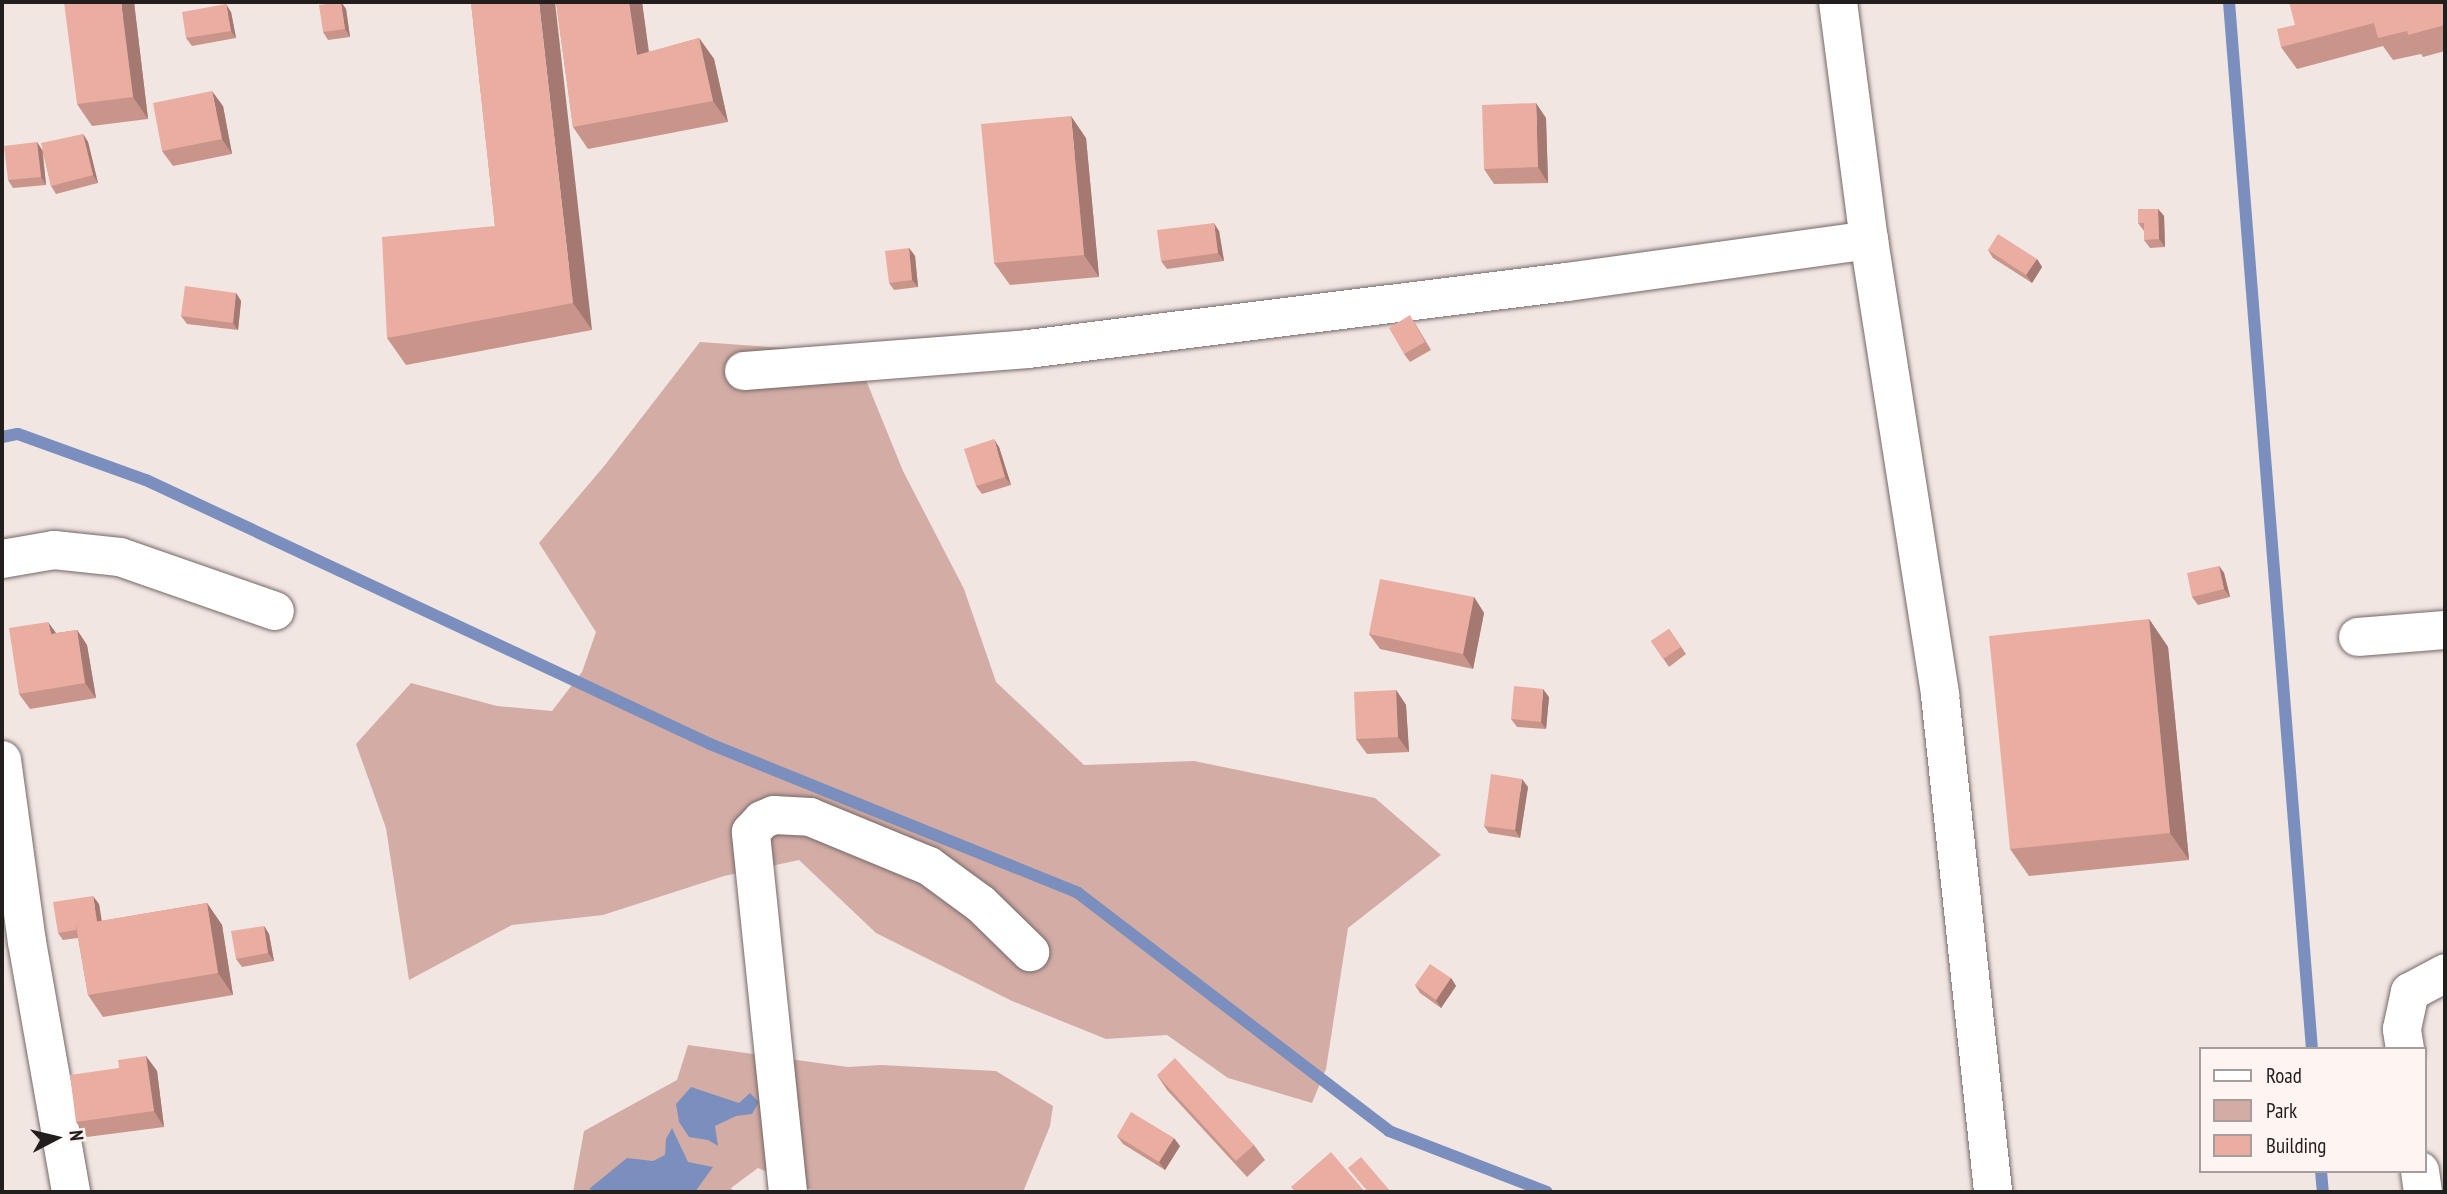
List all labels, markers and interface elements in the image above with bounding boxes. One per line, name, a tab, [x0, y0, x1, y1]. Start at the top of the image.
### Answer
legend	[2198, 1047, 2426, 1173]
text: Road	[2266, 1062, 2302, 1089]
text: Park	[2266, 1097, 2297, 1124]
north arrow	[21, 1103, 91, 1173]
text: N	[64, 1129, 89, 1142]
text: Building	[2266, 1132, 2326, 1159]

